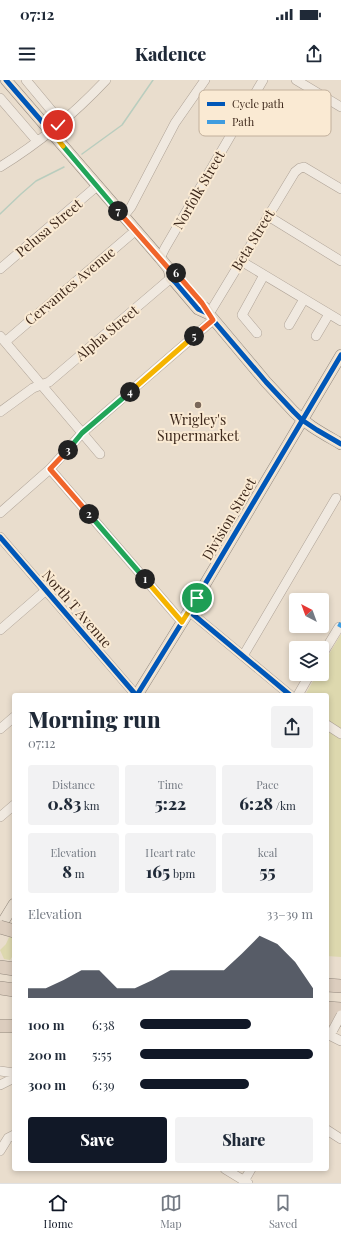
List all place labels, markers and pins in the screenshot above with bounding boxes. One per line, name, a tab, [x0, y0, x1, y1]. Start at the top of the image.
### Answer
pin	[41, 108, 75, 142]
pin: 7	[108, 201, 128, 221]
pin: 6	[166, 263, 186, 283]
pin: 5	[184, 326, 204, 346]
pin: 4	[120, 382, 140, 402]
marker: Wrigley's Supermarket	[193, 400, 203, 410]
place label: Wrigley's Supermarket	[157, 410, 240, 445]
pin: 3	[58, 440, 78, 460]
pin: 2	[79, 504, 99, 524]
pin: 1	[135, 569, 155, 589]
pin	[180, 581, 214, 615]

